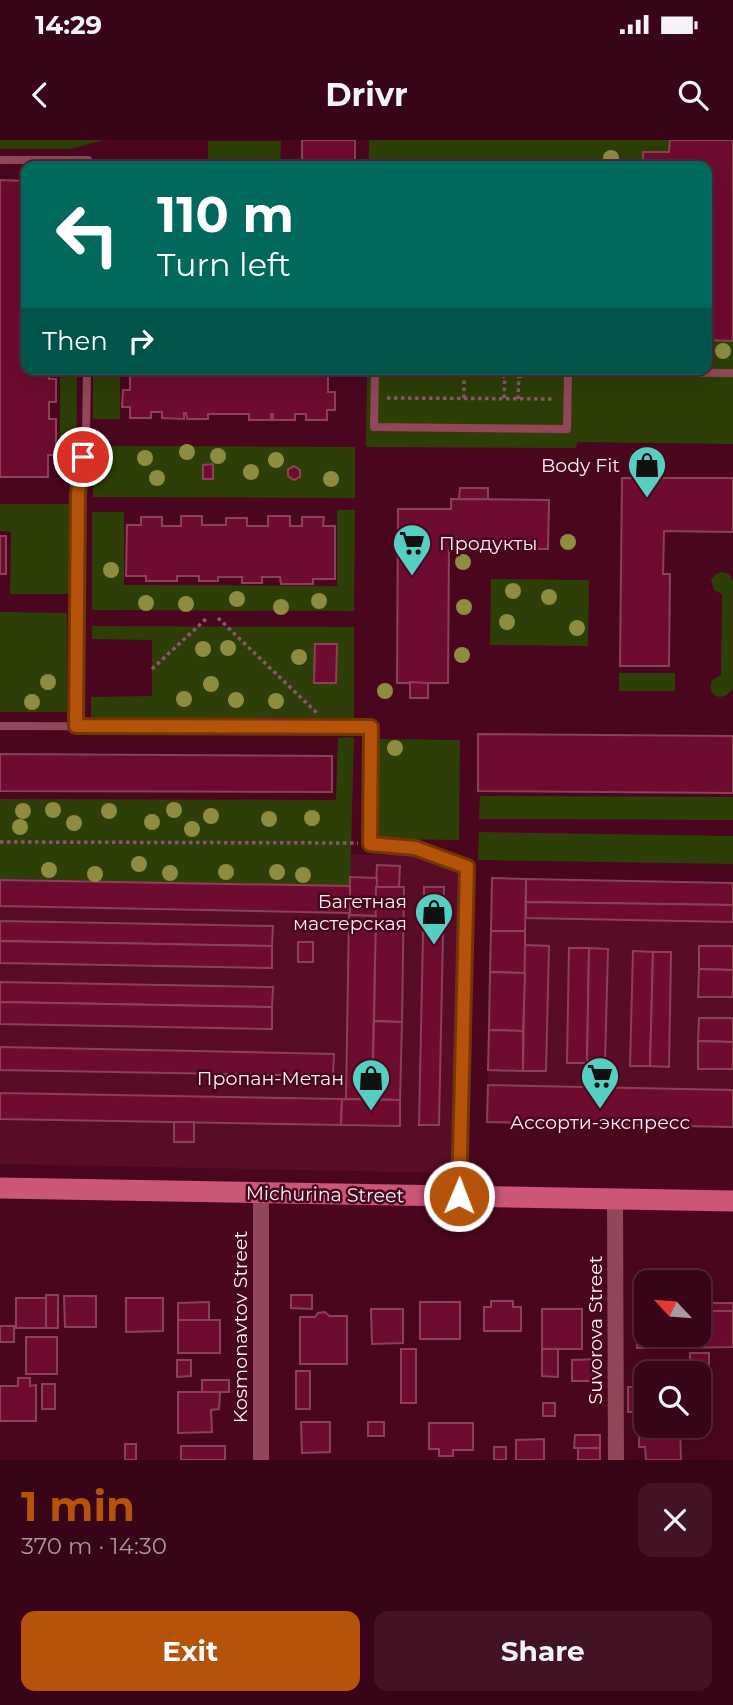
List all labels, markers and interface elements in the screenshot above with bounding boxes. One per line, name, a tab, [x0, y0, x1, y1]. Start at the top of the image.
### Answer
text: 14:29	[35, 9, 102, 41]
text: Drivr	[325, 75, 408, 114]
icon: back	[21, 76, 59, 114]
icon: search	[674, 76, 712, 114]
text: 110 m	[157, 185, 294, 244]
icon: left	[42, 189, 133, 280]
text: Turn left	[157, 245, 291, 284]
icon: right	[122, 322, 160, 360]
text: Then	[42, 325, 108, 357]
pin	[53, 427, 113, 487]
icon: arrive	[64, 438, 102, 476]
shop icon: Body Fit	[626, 444, 668, 499]
place label: Body Fit	[541, 454, 620, 477]
supermarket icon: Продукты	[391, 522, 433, 577]
place label: Продукты	[439, 532, 537, 555]
place label: Багетная мастерская	[293, 890, 407, 935]
shop icon: Багетная мастерская	[413, 891, 455, 946]
supermarket icon: Ассорти-экспресс	[579, 1055, 621, 1110]
shop icon: Пропан-Метан	[350, 1057, 392, 1112]
place label: Пропан-Метан	[197, 1067, 344, 1090]
place label: Ассорти-экспресс	[510, 1111, 690, 1134]
position arrow	[422, 1159, 496, 1233]
street label: Michurina Street	[246, 1182, 405, 1207]
street label: Kosmonavtov Street	[229, 1231, 252, 1423]
street label: Suvorova Street	[584, 1255, 607, 1404]
north arrow	[634, 1270, 710, 1348]
map controls	[634, 1270, 711, 1438]
button: search	[634, 1361, 711, 1438]
text: 1 min	[21, 1480, 135, 1532]
button: close	[638, 1483, 712, 1557]
text: 370 m · 14:30	[21, 1532, 167, 1560]
button: Exit	[21, 1611, 360, 1691]
button: Share	[374, 1611, 712, 1691]

